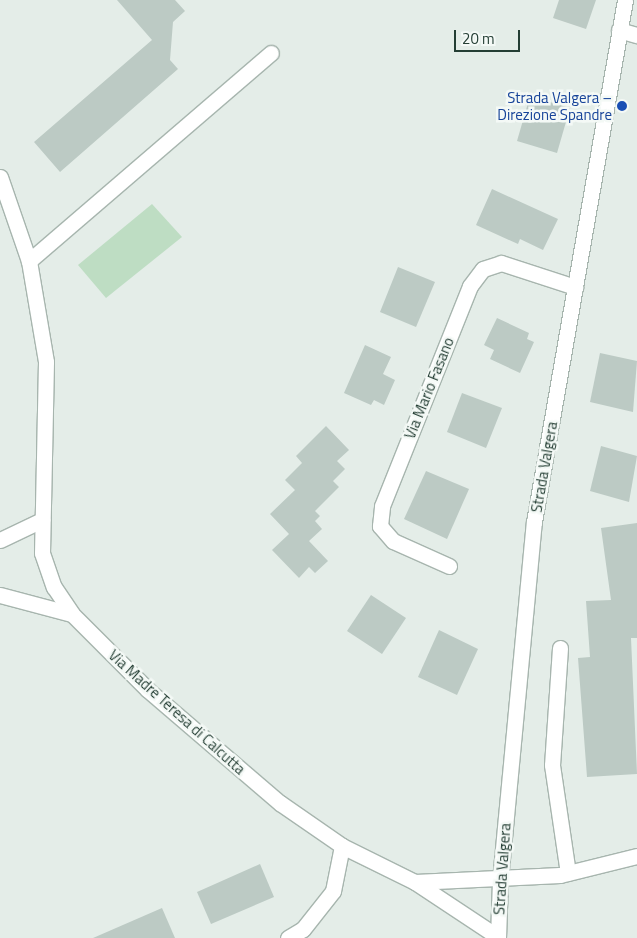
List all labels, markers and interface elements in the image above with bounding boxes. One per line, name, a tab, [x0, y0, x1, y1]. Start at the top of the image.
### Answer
scale bar	[457, 20, 523, 52]
text: 20 m	[462, 27, 495, 50]
place label: Strada Valgera – Direzione Spandre	[497, 88, 612, 123]
marker: Strada Valgera – Direzione Spandre	[616, 100, 628, 112]
street label: Via Mario Fasano	[400, 335, 458, 441]
street label: Strada Valgera	[527, 420, 561, 514]
street label: Via Madre Teresa di Calcutta	[105, 646, 249, 778]
street label: Strada Valgera	[490, 822, 514, 916]

